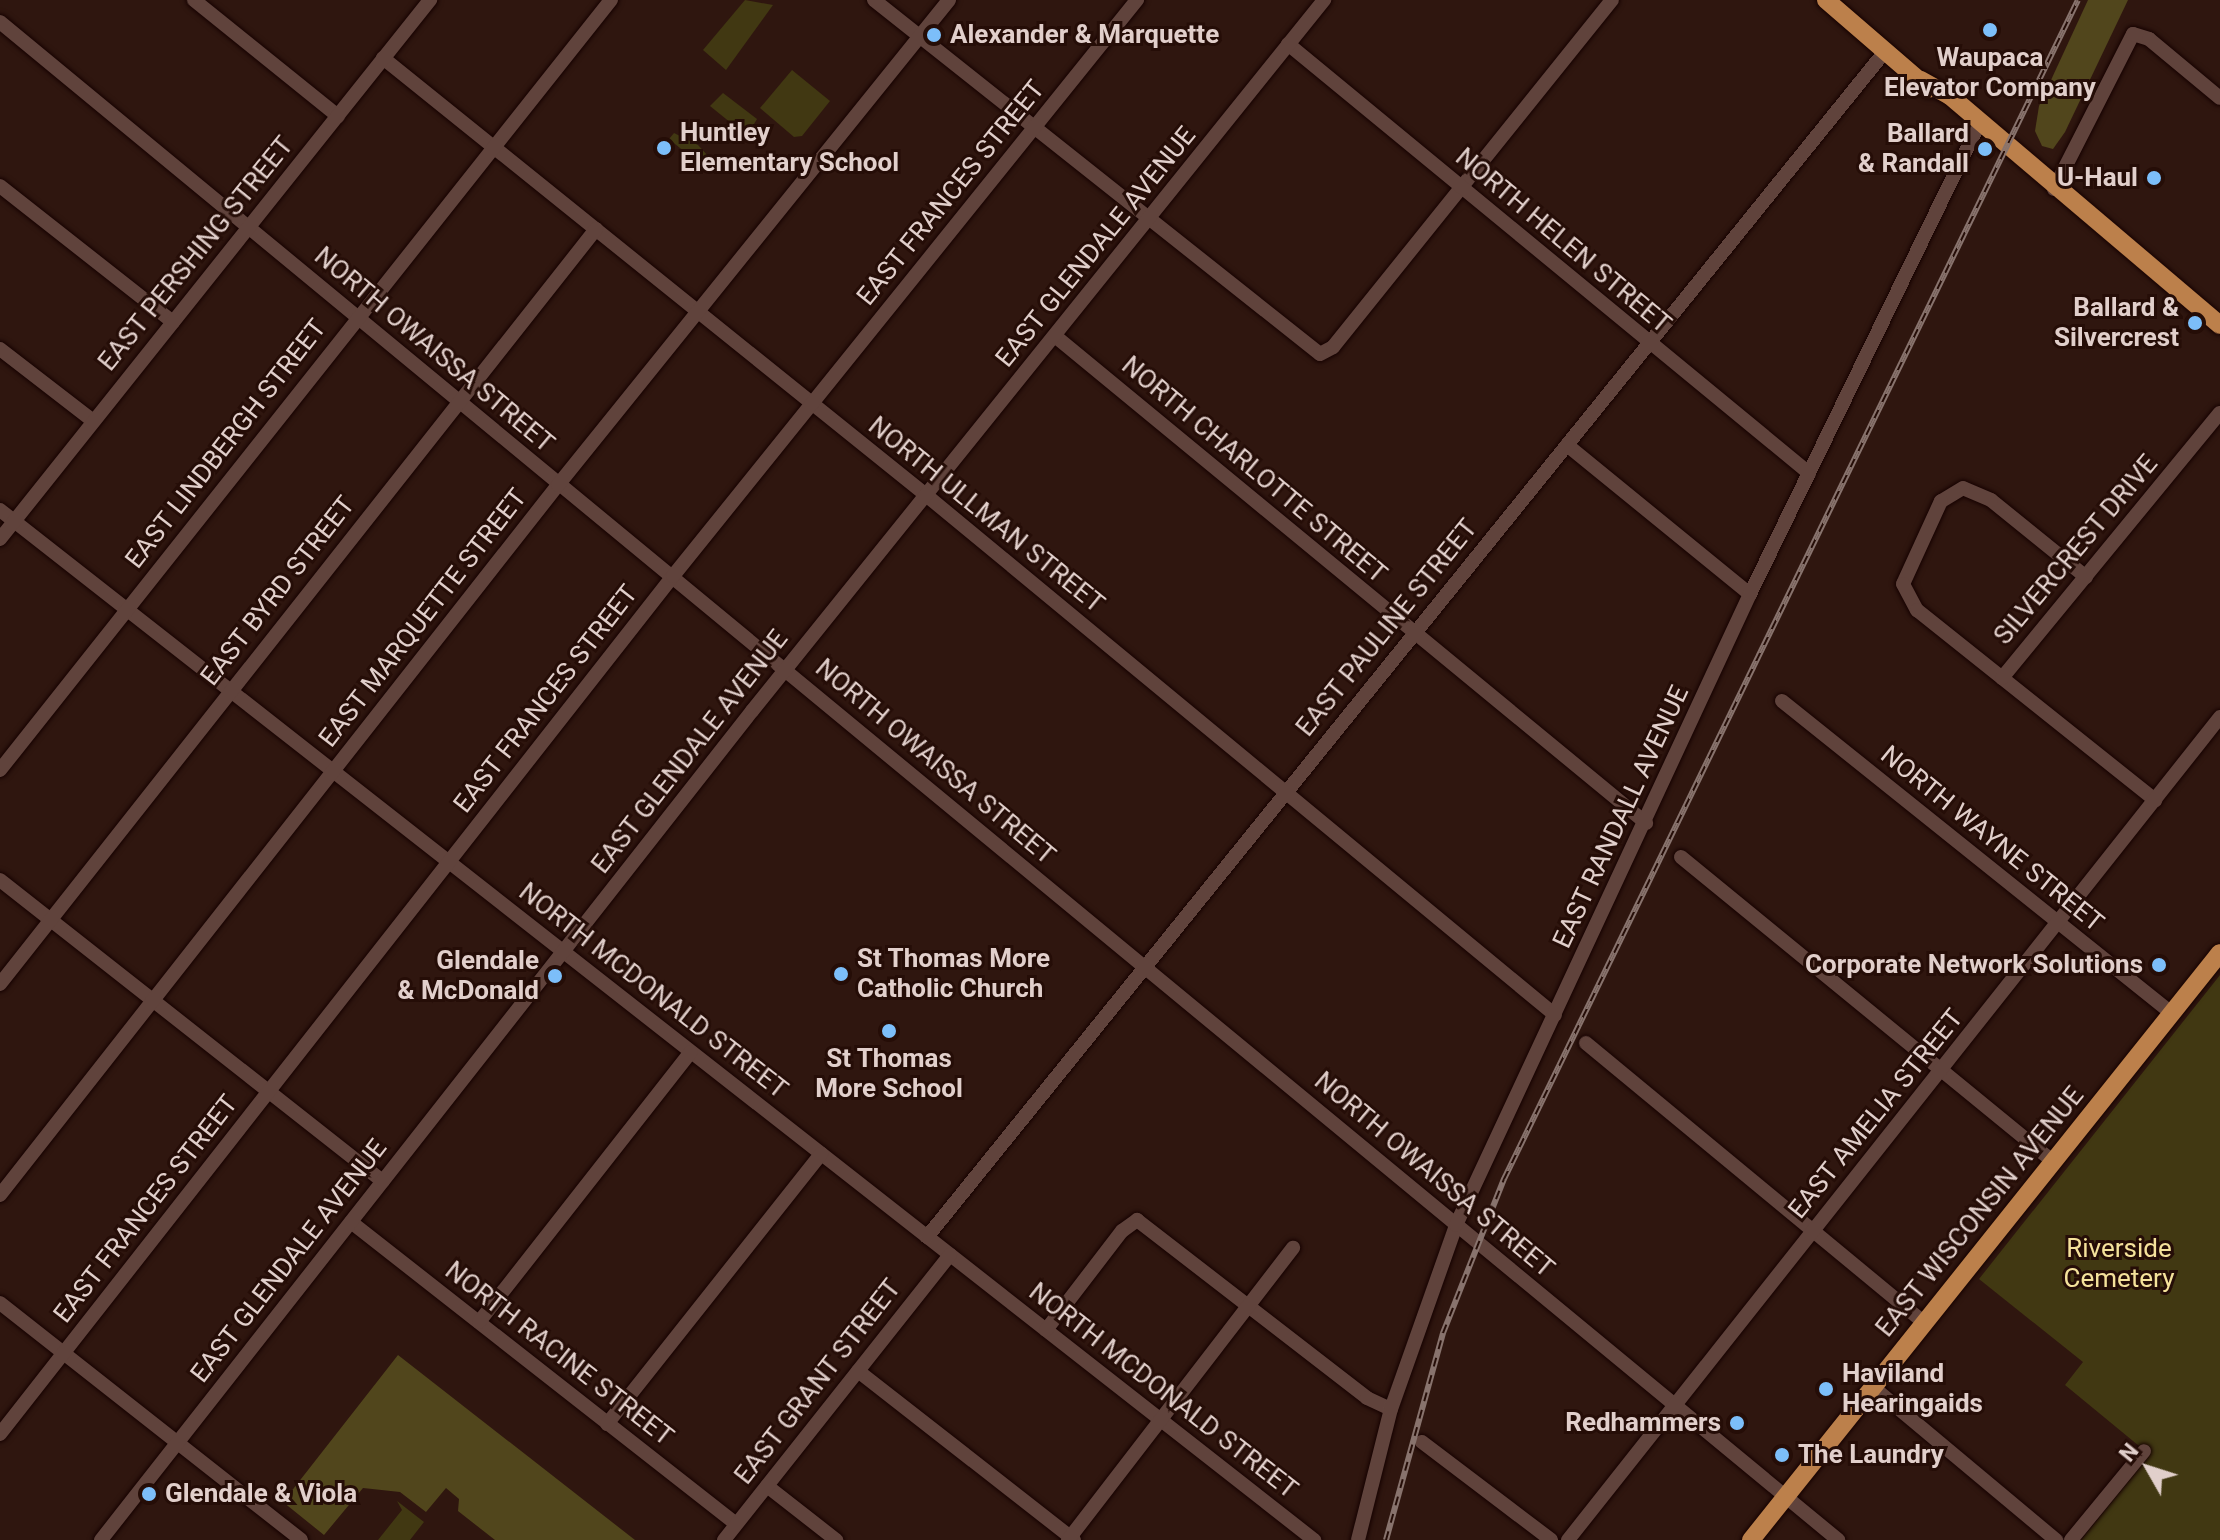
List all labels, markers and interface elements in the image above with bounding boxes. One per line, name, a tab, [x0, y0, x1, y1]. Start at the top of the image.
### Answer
place label: Alexander & Marquette	[950, 19, 1219, 51]
marker: Waupaca Elevator Company	[1981, 21, 1999, 39]
marker: Alexander & Marquette	[925, 26, 943, 44]
place label: Waupaca Elevator Company	[1884, 42, 2096, 104]
street label: EAST FRANCES STREET	[850, 74, 1052, 312]
place label: Huntley Elementary School	[680, 117, 899, 178]
place label: Ballard & Randall	[1858, 118, 1969, 180]
street label: EAST GLENDALE AVENUE	[989, 120, 1203, 374]
street label: EAST PERSHING STREET	[92, 131, 300, 377]
marker: Huntley Elementary School	[655, 139, 673, 157]
marker: Ballard & Randall	[1976, 140, 1994, 158]
street label: NORTH HELEN STREET	[1449, 142, 1677, 340]
place label: U-Haul	[2057, 162, 2138, 194]
marker: U-Haul	[2145, 169, 2163, 187]
street label: NORTH OWAISSA STREET	[308, 241, 560, 459]
place label: Ballard & Silvercrest	[2054, 292, 2179, 354]
street label: EAST LINDBERGH STREET	[119, 313, 333, 575]
marker: Ballard & Silvercrest	[2186, 314, 2204, 332]
street label: NORTH CHARLOTTE STREET	[1115, 350, 1393, 590]
street label: NORTH ULLMAN STREET	[862, 410, 1110, 620]
street label: SILVERCREST DRIVE	[1987, 449, 2165, 651]
street label: EAST MARQUETTE STREET	[312, 482, 534, 754]
street label: EAST BYRD STREET	[194, 490, 362, 692]
street label: EAST PAULINE STREET	[1290, 513, 1484, 743]
street label: EAST FRANCES STREET	[447, 579, 645, 819]
street label: EAST GLENDALE AVENUE	[585, 624, 795, 880]
street label: NORTH OWAISSA STREET	[809, 653, 1061, 871]
street label: EAST RANDALL AVENUE	[1546, 681, 1696, 953]
street label: NORTH WAYNE STREET	[1874, 739, 2110, 939]
street label: NORTH MCDONALD STREET	[513, 876, 793, 1106]
place label: St Thomas More Catholic Church	[857, 943, 1051, 1004]
place label: Glendale & McDonald	[398, 945, 539, 1006]
place label: Corporate Network Solutions	[1805, 949, 2143, 981]
marker: Corporate Network Solutions	[2150, 956, 2168, 974]
marker: St Thomas More Catholic Church	[832, 965, 850, 983]
marker: Glendale & McDonald	[546, 967, 564, 985]
street label: EAST AMELIA STREET	[1782, 1003, 1970, 1225]
marker: St Thomas More School	[880, 1022, 898, 1040]
place label: St Thomas More School	[815, 1043, 963, 1104]
street label: NORTH OWAISSA STREET	[1308, 1066, 1560, 1284]
street label: EAST WISCONSIN AVENUE	[1869, 1081, 2091, 1343]
street label: EAST FRANCES STREET	[47, 1089, 245, 1329]
street label: EAST GLENDALE AVENUE	[184, 1133, 394, 1389]
park label: Riverside Cemetery	[2064, 1233, 2174, 1294]
street label: NORTH RACINE STREET	[439, 1255, 679, 1453]
street label: EAST GRANT STREET	[728, 1273, 908, 1491]
street label: NORTH MCDONALD STREET	[1023, 1276, 1303, 1506]
place label: Haviland Hearingaids	[1842, 1358, 1983, 1420]
marker: Haviland Hearingaids	[1817, 1380, 1835, 1398]
place label: Redhammers	[1565, 1407, 1721, 1439]
marker: Redhammers	[1728, 1414, 1746, 1432]
north arrow	[2108, 1428, 2188, 1508]
place label: The Laundry	[1798, 1439, 1944, 1471]
text: N	[2114, 1439, 2144, 1466]
marker: The Laundry	[1773, 1446, 1791, 1464]
place label: Glendale & Viola	[165, 1478, 357, 1510]
marker: Glendale & Viola	[140, 1485, 158, 1503]

